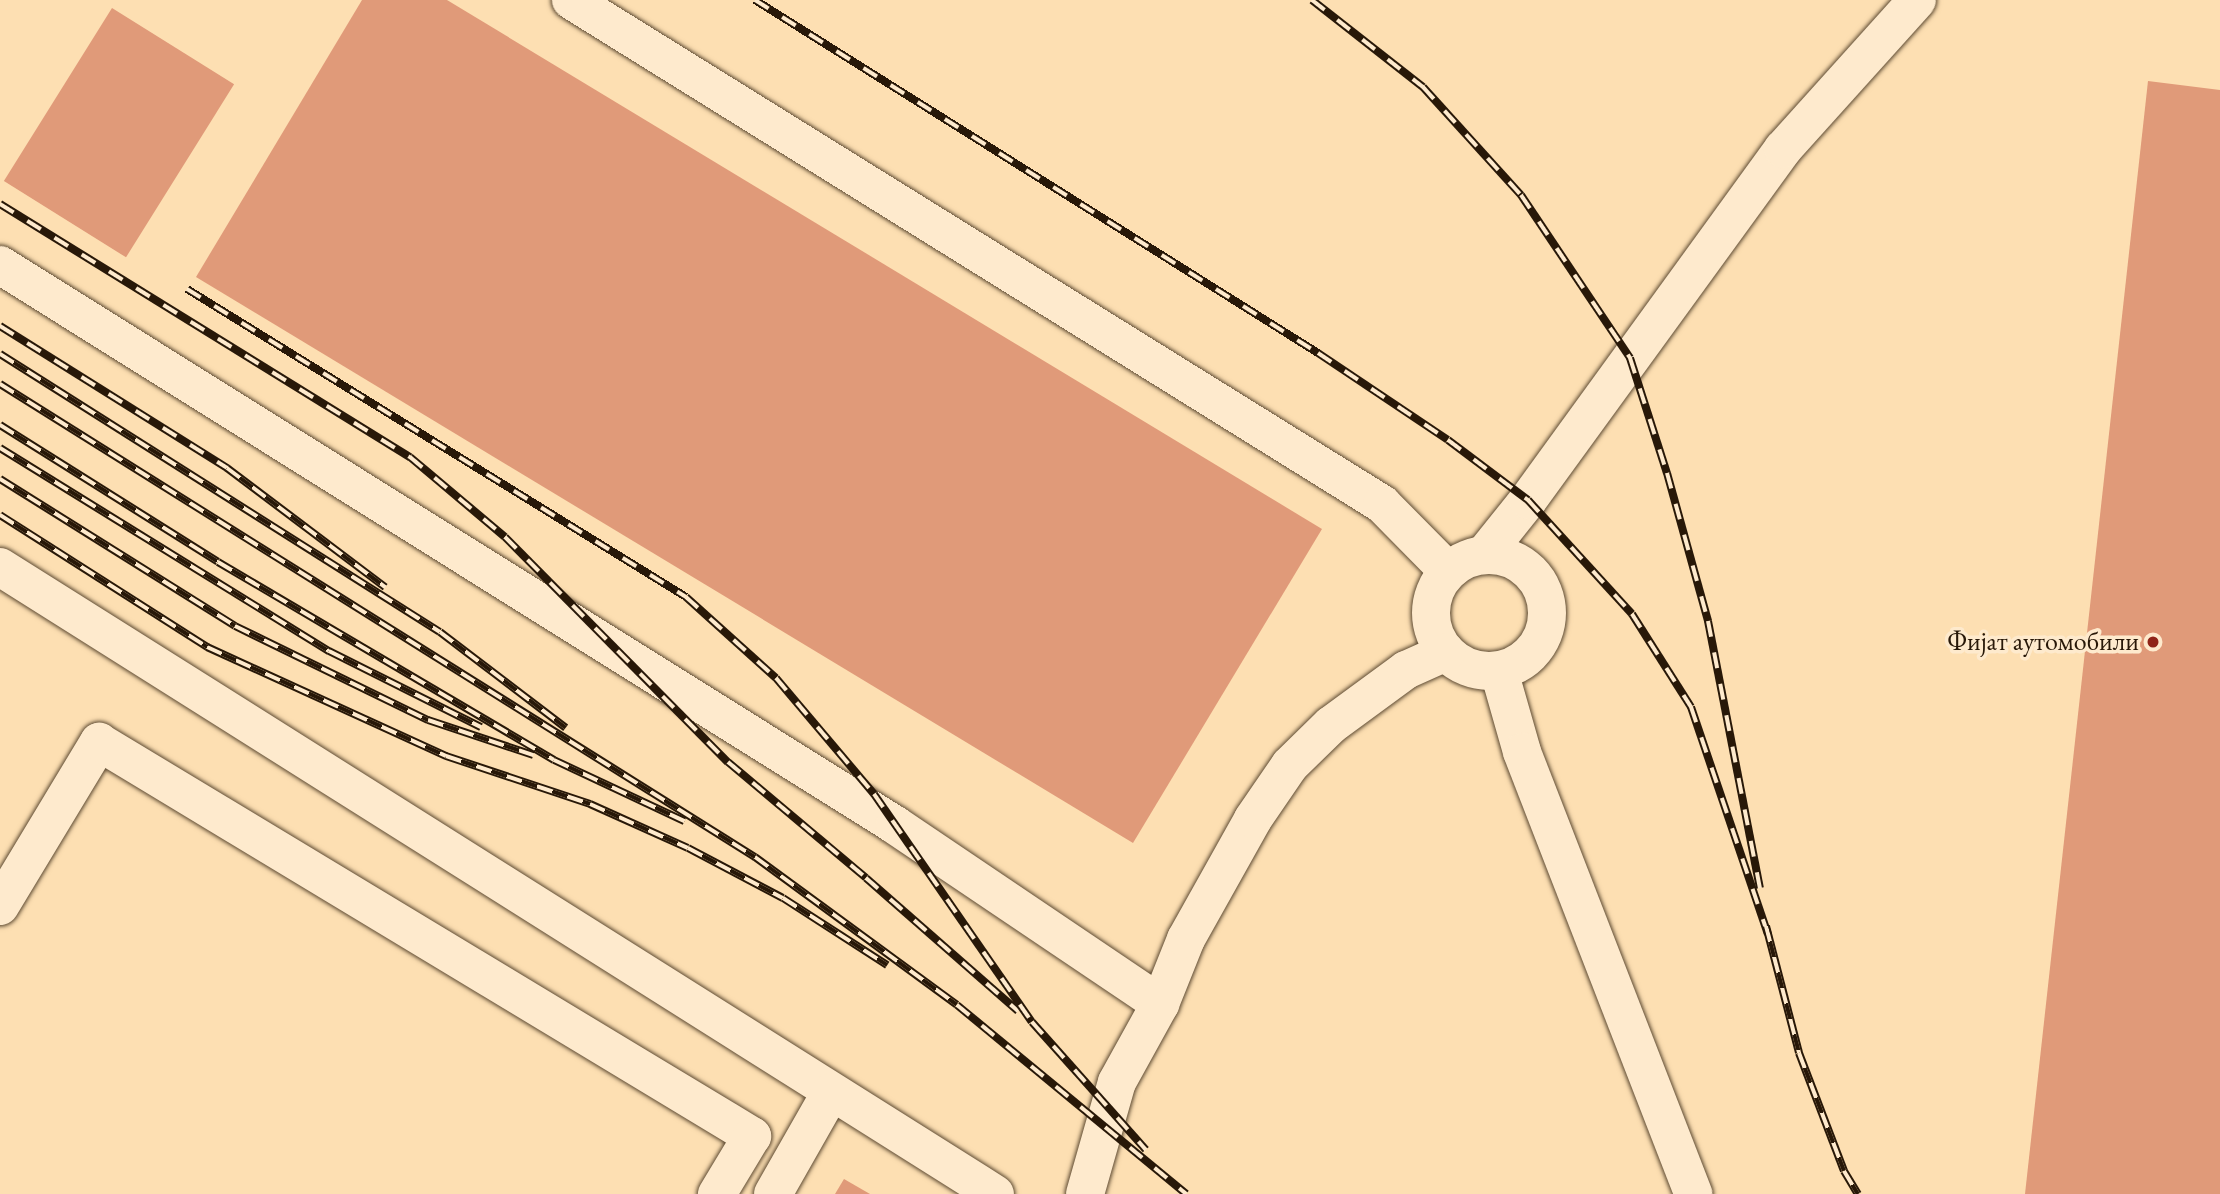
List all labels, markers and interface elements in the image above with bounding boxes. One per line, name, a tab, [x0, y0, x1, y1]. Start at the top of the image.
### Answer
place label: Фијат аутомобили	[1947, 626, 2139, 658]
marker: Фијат аутомобили	[2145, 634, 2161, 650]

